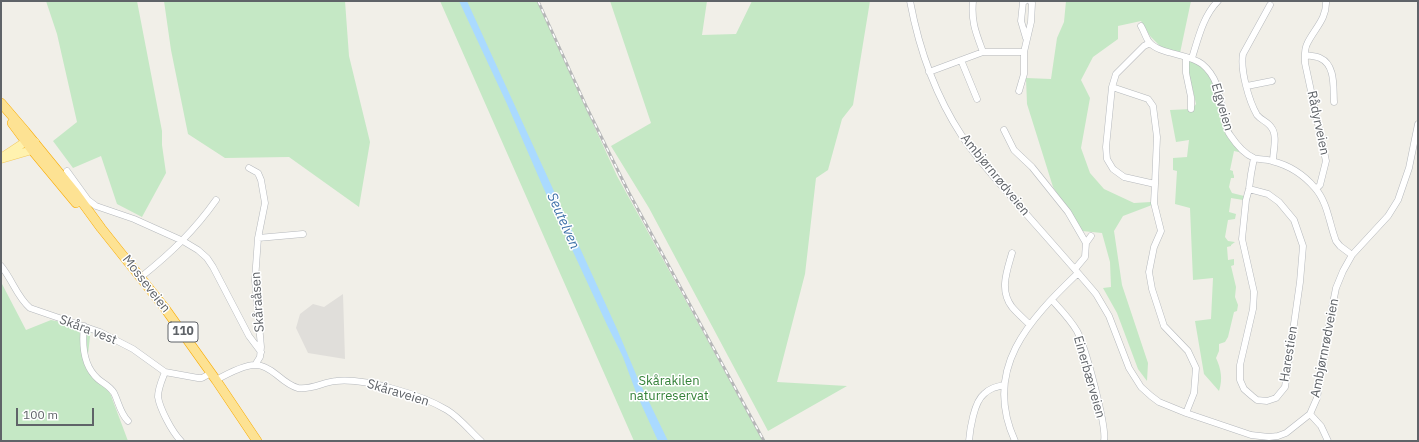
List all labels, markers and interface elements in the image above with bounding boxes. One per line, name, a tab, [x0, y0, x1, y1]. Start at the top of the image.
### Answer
street label: Elgveien	[1208, 81, 1236, 133]
street label: Rådyrveien	[1304, 89, 1332, 157]
street label: Ambjørnrødveien	[957, 131, 1033, 219]
water label: Seutelven	[543, 190, 583, 252]
street label: Mosseveien	[119, 252, 173, 316]
street label: Skåraåsen	[248, 271, 268, 333]
street label: Ambjørnrødveien	[1308, 297, 1342, 399]
street label: Skåra vest	[57, 312, 119, 348]
road number: 110	[168, 322, 198, 342]
street label: Harestien	[1277, 325, 1301, 383]
street label: Einerbærveien	[1070, 334, 1108, 420]
park label: Skårakilen naturreservat	[629, 373, 709, 404]
street label: Skåraveien	[365, 376, 431, 410]
scale bar	[18, 400, 96, 426]
text: 100 m	[23, 407, 58, 422]

